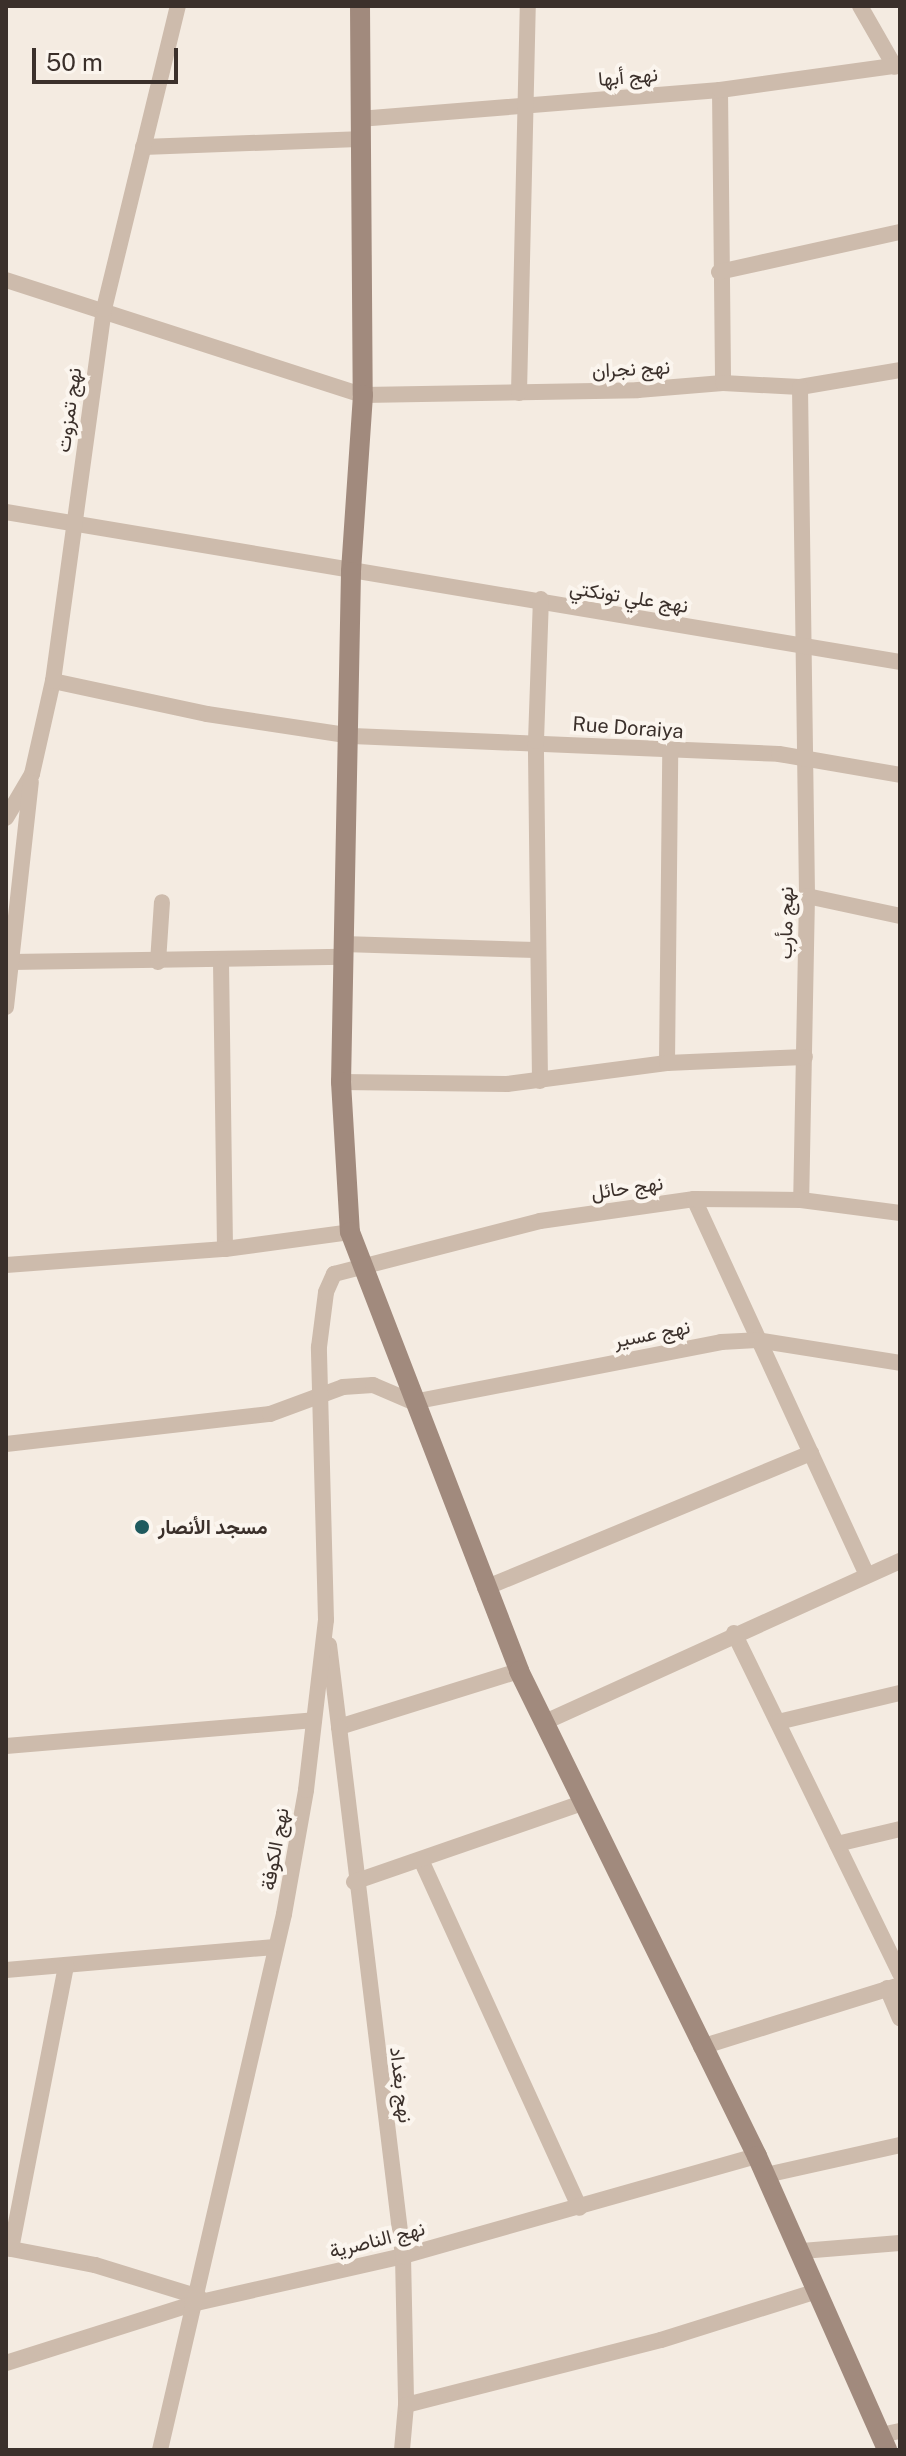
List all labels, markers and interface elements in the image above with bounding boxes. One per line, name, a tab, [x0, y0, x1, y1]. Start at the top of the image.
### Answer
scale bar	[36, 32, 182, 82]
text: 50 m	[46, 48, 103, 76]
street label: نهج أبها	[597, 62, 659, 92]
street label: نهج نجران	[591, 355, 671, 383]
street label: نهج تمزوت	[51, 366, 87, 454]
street label: نهج علي تونكتي	[568, 576, 690, 618]
street label: Rue Doraiya	[572, 712, 684, 744]
street label: نهج مأرب	[773, 886, 799, 960]
street label: نهج حائل	[589, 1171, 665, 1205]
street label: نهج عسير	[612, 1315, 692, 1353]
place label: مسجد الأنصار	[158, 1515, 268, 1539]
marker: مسجد الأنصار	[133, 1518, 151, 1536]
street label: نهج الكوفة	[256, 1806, 294, 1892]
street label: نهج بغداد	[384, 2046, 418, 2124]
street label: نهج الناصرية	[327, 2217, 427, 2263]

